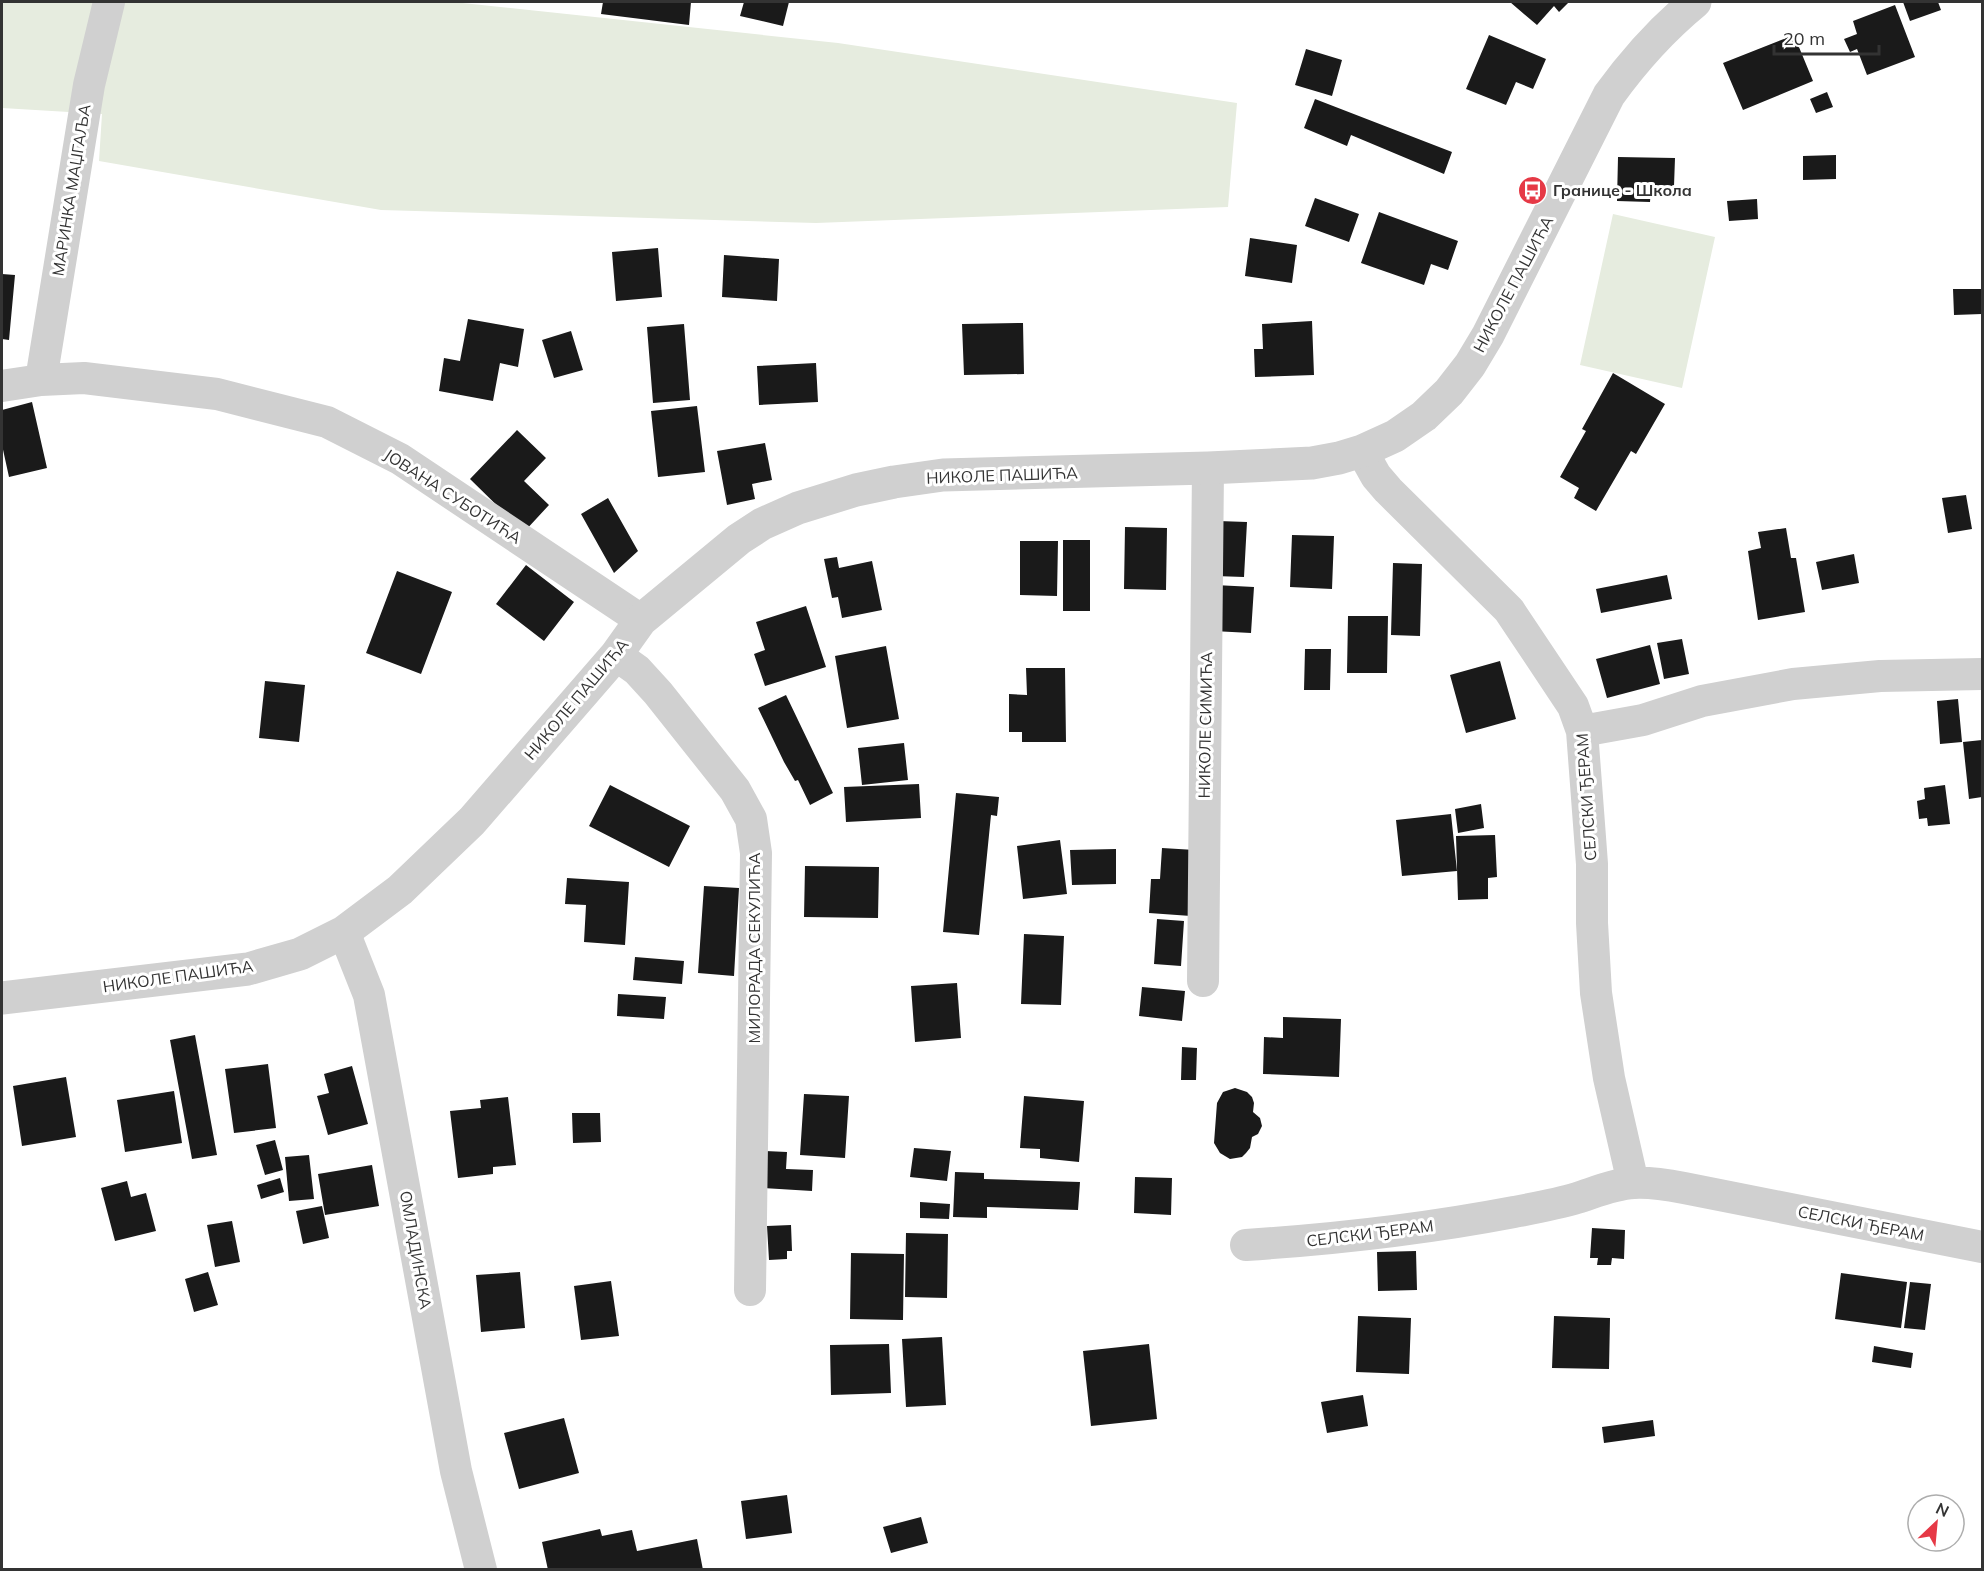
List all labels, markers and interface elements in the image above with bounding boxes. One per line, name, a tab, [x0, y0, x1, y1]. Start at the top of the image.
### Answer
scale bar	[1774, 18, 1879, 56]
text: 20 m	[1783, 27, 1825, 50]
street label: МАРИНКА МАЏГАЉА	[48, 103, 94, 277]
bus stop icon: Границе - Школа	[1516, 174, 1548, 206]
place label: Границе - Школа	[1553, 180, 1692, 200]
street label: НИКОЛЕ ПАШИЋА	[1469, 212, 1558, 356]
street label: ЈОВАНА СУБОТИЋА	[381, 444, 526, 548]
street label: НИКОЛЕ ПАШИЋА	[926, 462, 1078, 488]
street label: НИКОЛЕ ПАШИЋА	[520, 634, 633, 763]
street label: НИКОЛЕ СИМИЋА	[1194, 651, 1216, 799]
street label: СЕЛСКИ ЂЕРАМ	[1572, 732, 1600, 862]
street label: МИЛОРАДА СЕКУЛИЋА	[744, 852, 764, 1044]
street label: НИКОЛЕ ПАШИЋА	[102, 956, 255, 996]
street label: ОМЛАДИНСКА	[396, 1189, 436, 1311]
street label: СЕЛСКИ ЂЕРАМ	[1796, 1201, 1926, 1245]
street label: СЕЛСКИ ЂЕРАМ	[1305, 1215, 1435, 1251]
north arrow	[1906, 1493, 1966, 1553]
text: N	[1933, 1498, 1952, 1521]

